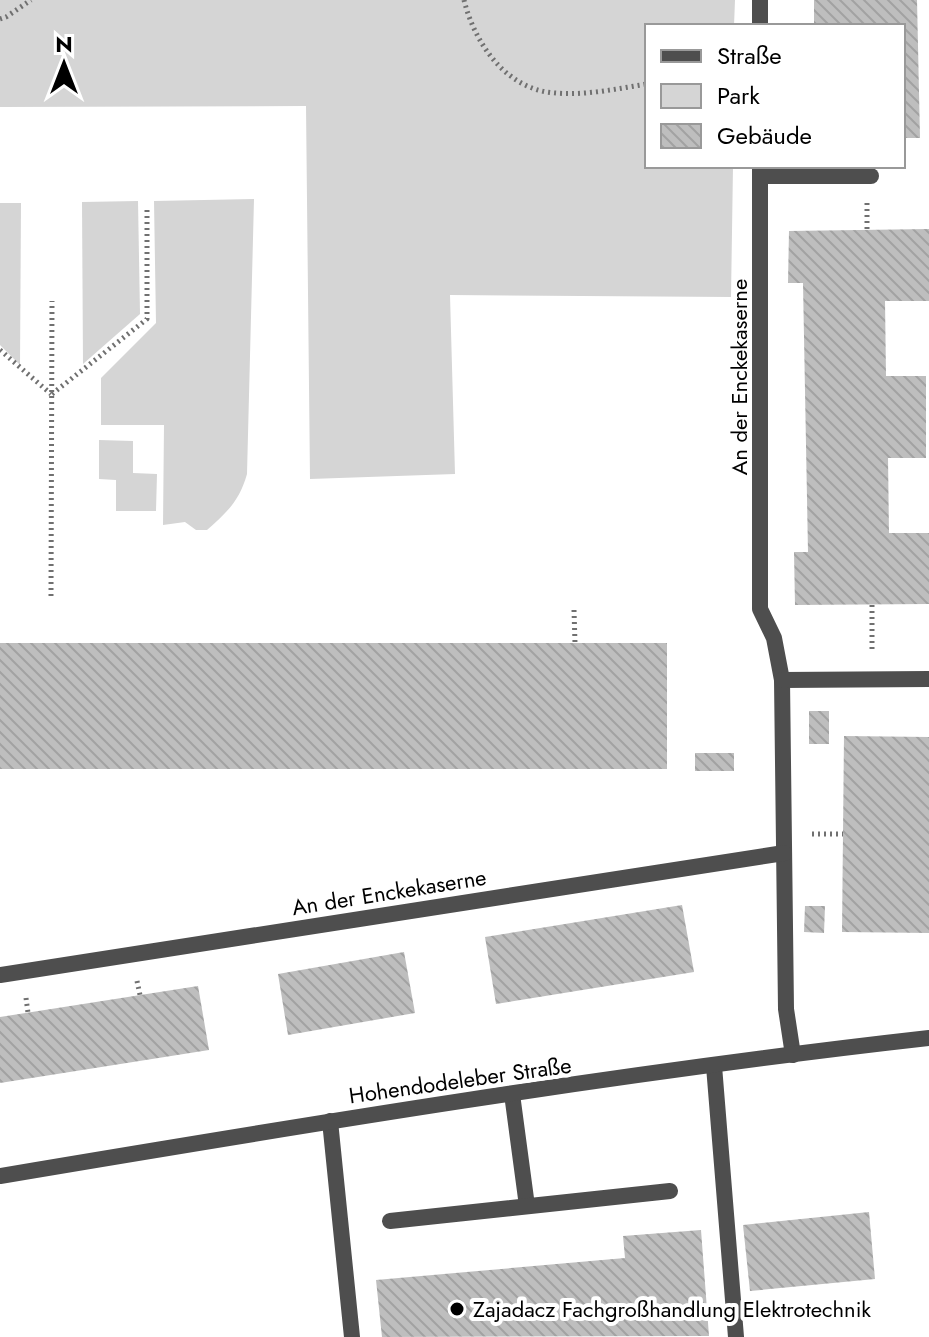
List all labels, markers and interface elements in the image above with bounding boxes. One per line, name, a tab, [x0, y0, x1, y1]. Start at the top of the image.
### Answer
north arrow	[24, 24, 104, 104]
legend	[645, 24, 905, 168]
text: N	[55, 28, 73, 60]
text: Straße	[717, 38, 782, 73]
text: Park	[717, 78, 760, 113]
text: Gebäude	[717, 118, 812, 153]
street label: An der Enckekaserne	[723, 279, 755, 475]
street label: An der Enckekaserne	[289, 861, 489, 923]
street label: Hohendodeleber Straße	[347, 1049, 573, 1111]
place label: Zajadacz Fachgroßhandlung Elektrotechnik	[473, 1293, 871, 1325]
marker: Zajadacz Fachgroßhandlung Elektrotechnik	[448, 1300, 466, 1318]

